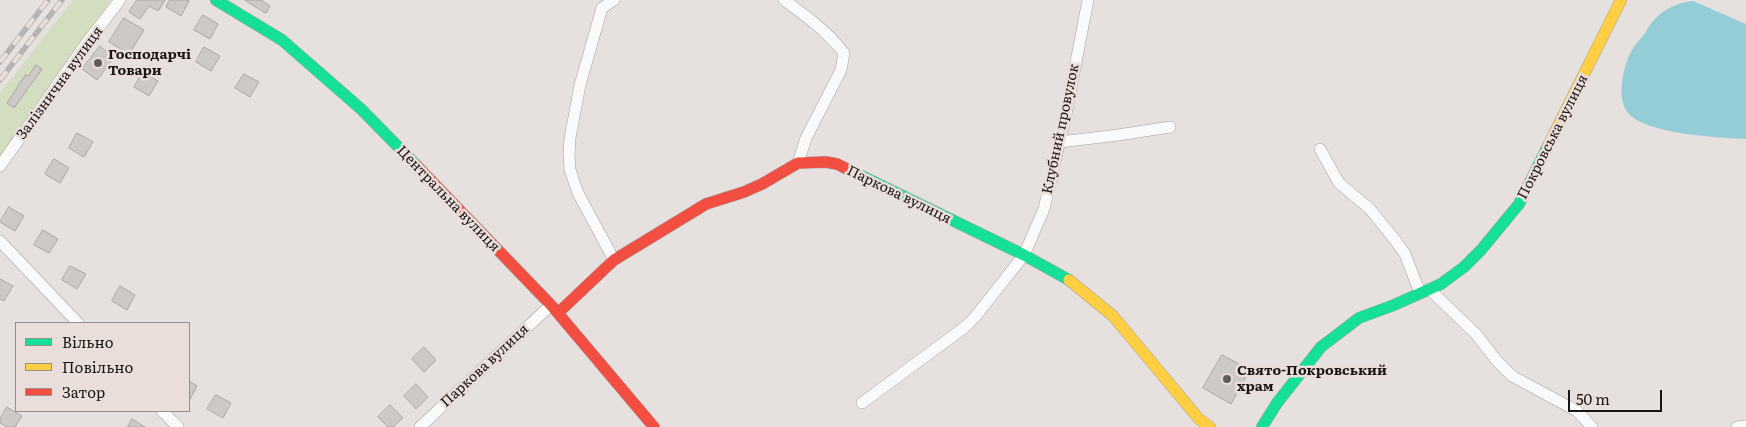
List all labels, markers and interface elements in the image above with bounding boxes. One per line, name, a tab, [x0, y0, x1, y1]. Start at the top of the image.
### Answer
street label: Залізнична вулиця	[13, 23, 107, 143]
place label: Господарчі Товари	[108, 47, 191, 80]
marker: Господарчі Товари	[92, 57, 104, 69]
street label: Клубний провулок	[1039, 62, 1083, 196]
street label: Покровська вулиця	[1514, 72, 1592, 202]
street label: Центральна вулиця	[393, 142, 503, 256]
street label: Паркова вулиця	[844, 162, 954, 228]
street label: Паркова вулиця	[438, 321, 532, 411]
legend	[15, 322, 190, 412]
text: Вільно	[62, 330, 113, 353]
text: Повільно	[62, 355, 133, 378]
place label: Свято-Покровський храм	[1237, 363, 1387, 396]
marker: Свято-Покровський храм	[1221, 373, 1233, 385]
text: Затор	[62, 380, 105, 403]
scale bar	[1571, 380, 1665, 412]
text: 50 m	[1576, 387, 1610, 410]

